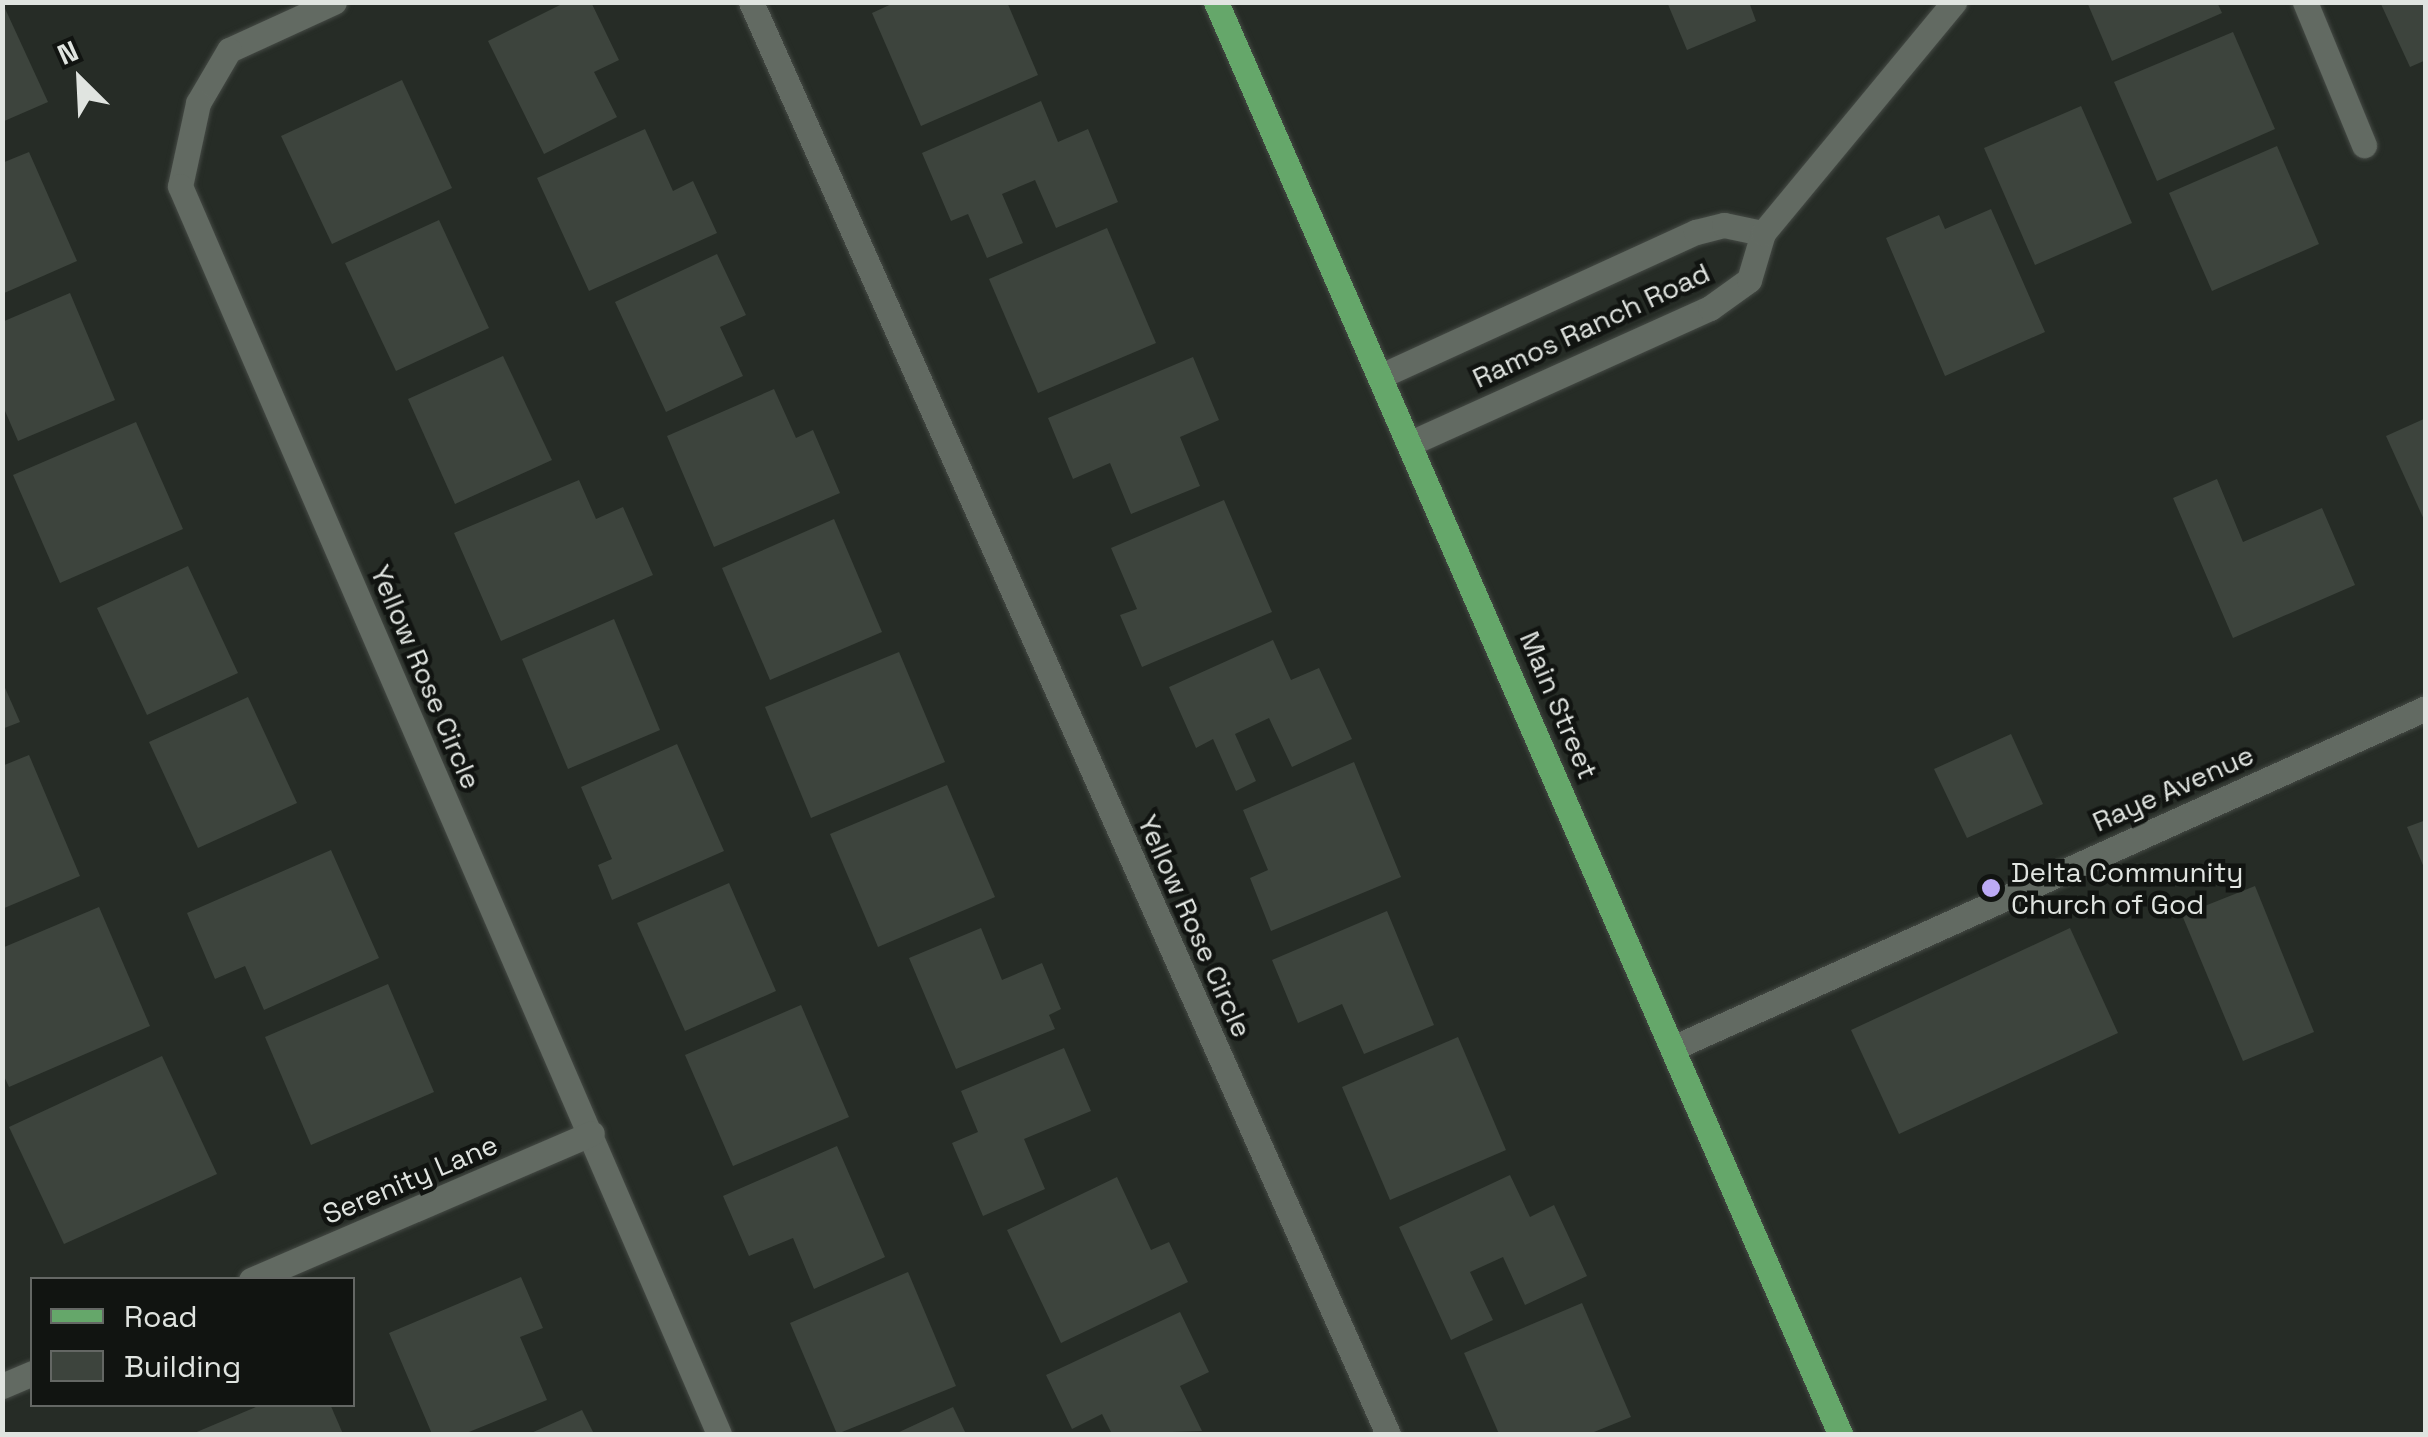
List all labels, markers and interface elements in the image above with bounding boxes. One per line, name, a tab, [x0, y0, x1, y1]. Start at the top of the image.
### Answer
north arrow	[30, 30, 130, 130]
text: N	[52, 32, 84, 73]
street label: Ramos Ranch Road	[1467, 255, 1715, 395]
street label: Yellow Rose Circle	[364, 560, 488, 794]
street label: Main Street	[1513, 626, 1605, 784]
street label: Raye Avenue	[2087, 737, 2259, 839]
street label: Yellow Rose Circle	[1131, 809, 1259, 1043]
place label: Delta Community Church of God	[2011, 855, 2243, 921]
marker: Delta Community Church of God	[1980, 877, 2002, 899]
street label: Serenity Lane	[317, 1127, 503, 1231]
legend	[30, 1277, 355, 1407]
text: Road	[124, 1297, 198, 1336]
text: Building	[124, 1347, 241, 1386]

